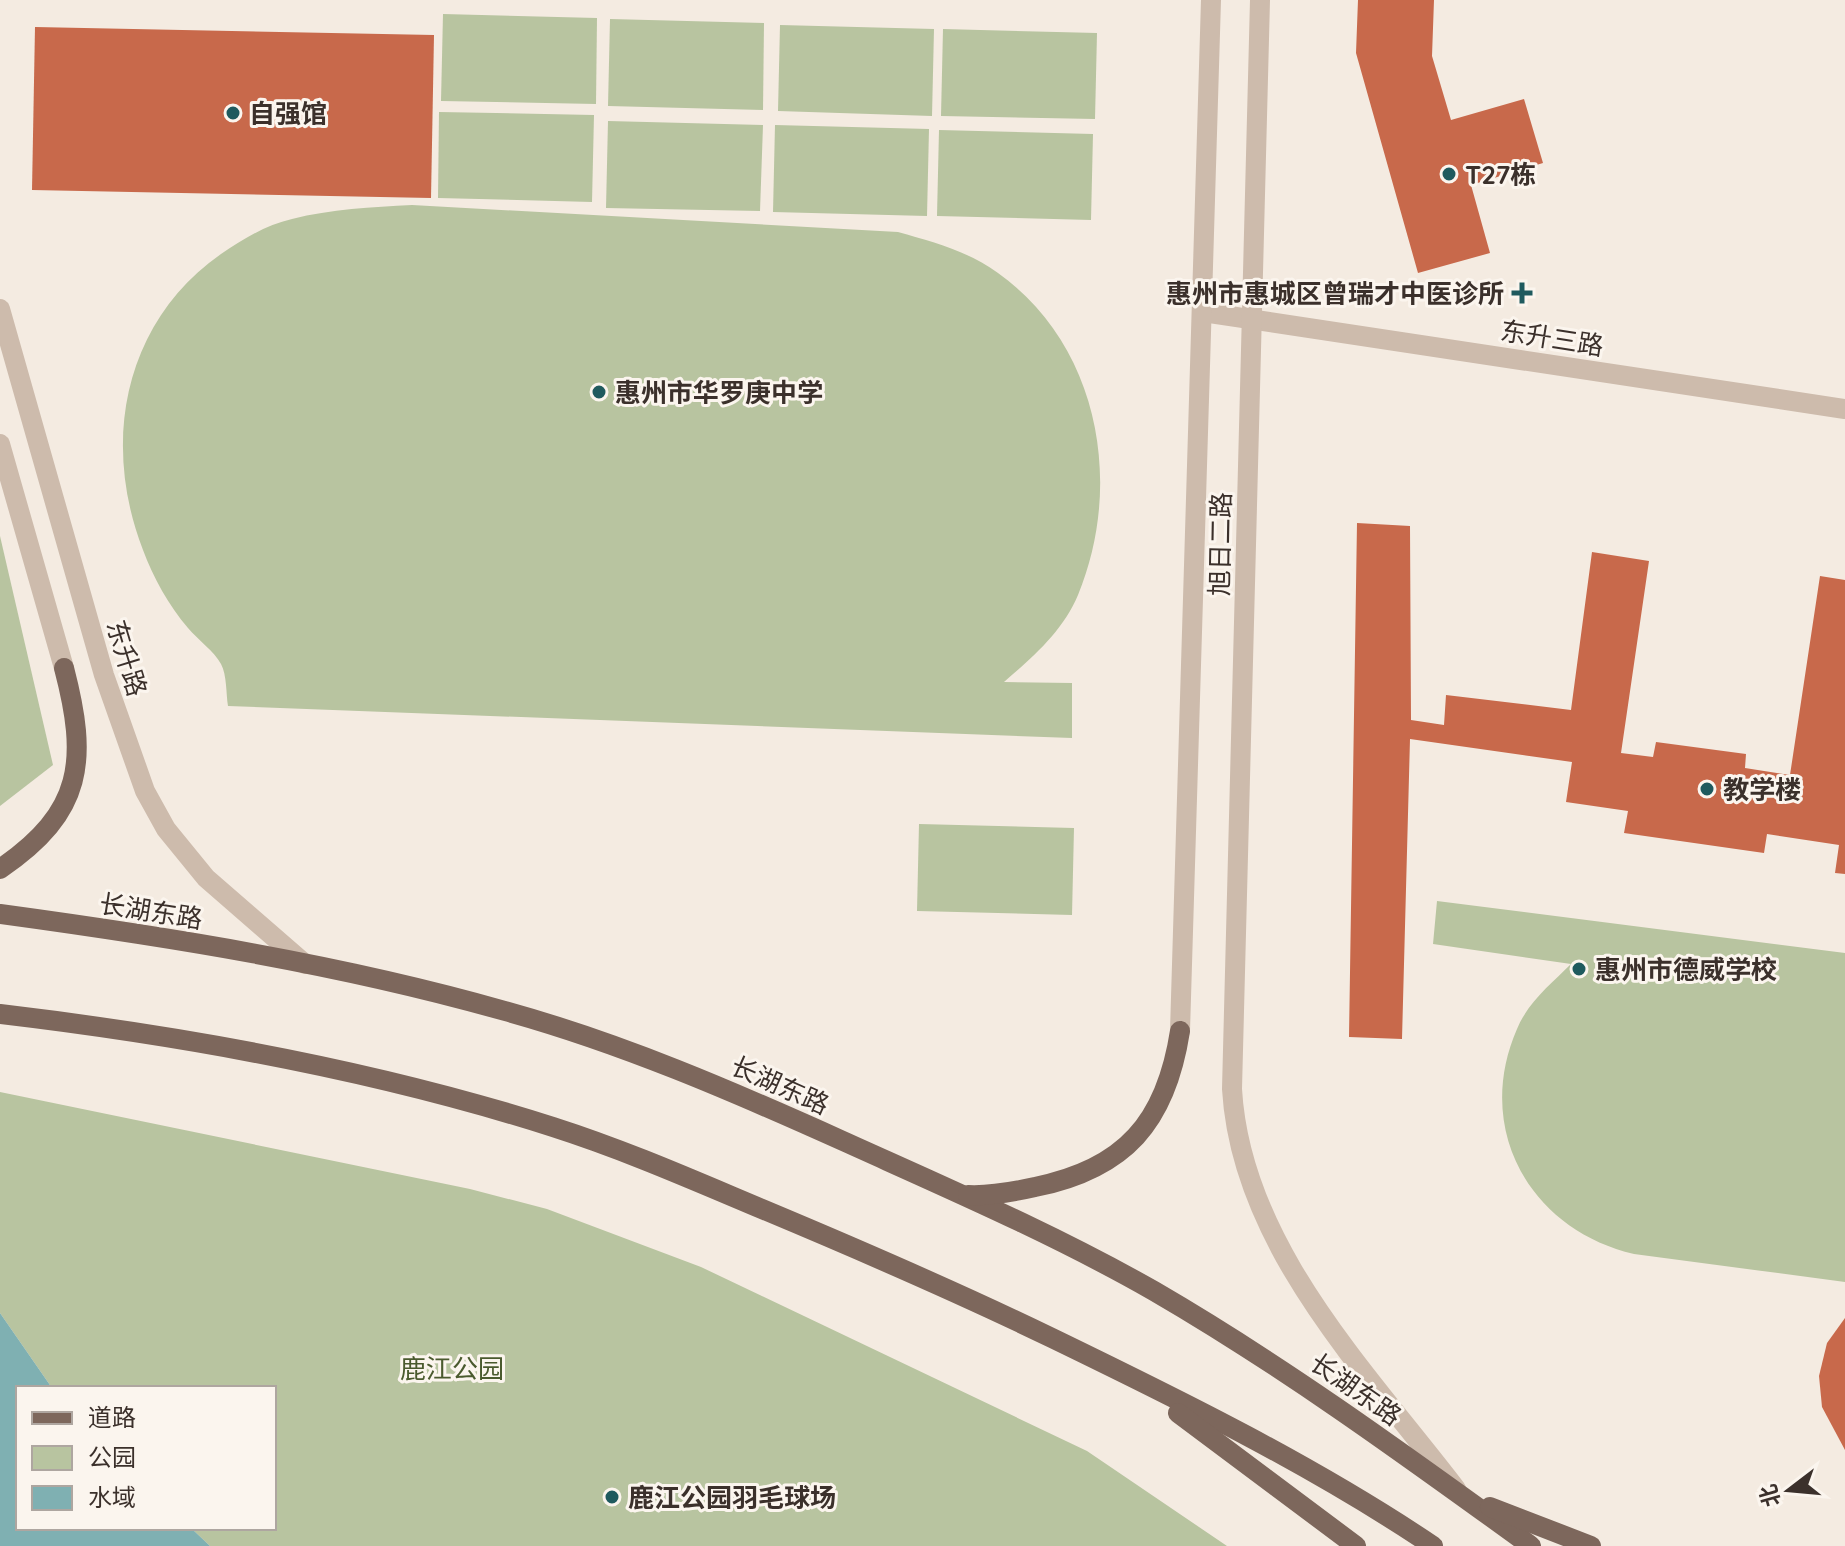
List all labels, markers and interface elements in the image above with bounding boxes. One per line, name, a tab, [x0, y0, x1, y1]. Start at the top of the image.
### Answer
place label: 自强馆	[249, 97, 327, 130]
marker: 自强馆	[224, 104, 242, 122]
place label: T27栋	[1465, 158, 1536, 191]
marker: T27栋	[1440, 165, 1458, 183]
place label: 惠州市惠城区曾瑞才中医诊所	[1166, 277, 1504, 310]
marker: 惠州市惠城区曾瑞才中医诊所	[1511, 282, 1533, 304]
street label: 东升三路	[1498, 314, 1606, 362]
place label: 惠州市华罗庚中学	[615, 376, 823, 409]
marker: 惠州市华罗庚中学	[590, 383, 608, 401]
street label: 旭日二路	[1203, 492, 1237, 596]
street label: 东升路	[100, 616, 154, 700]
place label: 教学楼	[1723, 773, 1801, 806]
marker: 教学楼	[1698, 780, 1716, 798]
street label: 长湖东路	[97, 887, 205, 935]
place label: 惠州市德威学校	[1595, 953, 1777, 986]
marker: 惠州市德威学校	[1570, 960, 1588, 978]
street label: 长湖东路	[726, 1049, 834, 1121]
street label: 长湖东路	[1304, 1346, 1408, 1432]
park label: 鹿江公园	[400, 1352, 504, 1385]
legend	[16, 1386, 276, 1530]
text: 道路	[88, 1402, 136, 1432]
text: 公园	[88, 1442, 136, 1472]
north arrow	[1749, 1450, 1829, 1530]
place label: 鹿江公园羽毛球场	[628, 1481, 836, 1514]
text: 北	[1753, 1481, 1786, 1510]
text: 水域	[88, 1482, 136, 1512]
marker: 鹿江公园羽毛球场	[603, 1488, 621, 1506]

